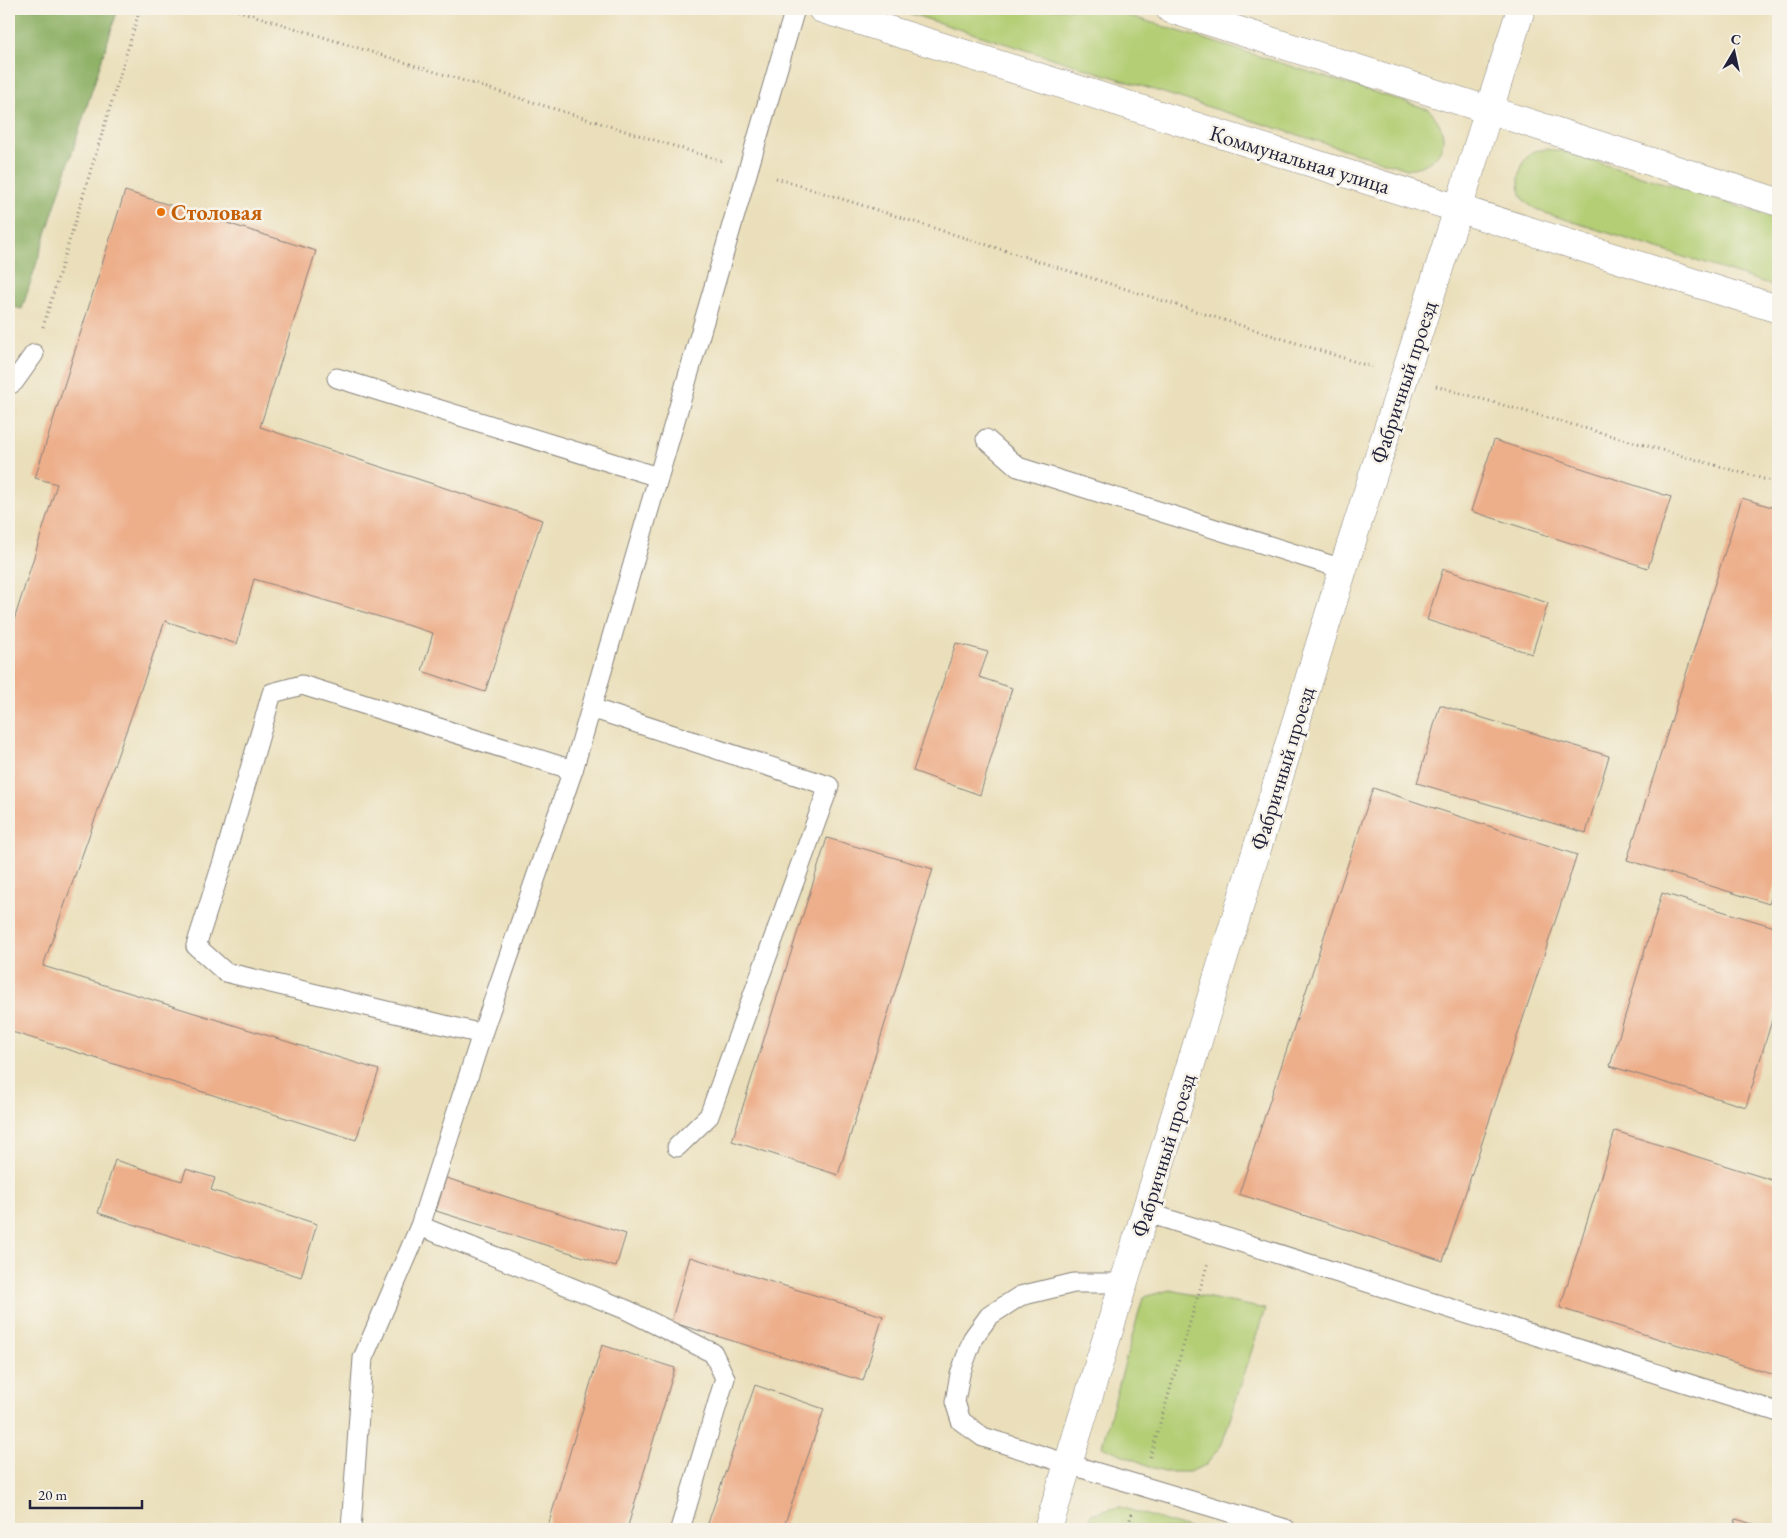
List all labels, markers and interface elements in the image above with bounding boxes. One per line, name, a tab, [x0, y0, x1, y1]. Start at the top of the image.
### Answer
north arrow	[1710, 28, 1760, 78]
text: С	[1730, 29, 1742, 49]
street label: Коммунальная улица	[1206, 118, 1394, 201]
place label: Столовая	[171, 198, 262, 227]
marker: Столовая	[155, 206, 167, 218]
street label: Фабричный проезд	[1363, 297, 1443, 467]
street label: Фабричный проезд	[1244, 683, 1321, 853]
street label: Фабричный проезд	[1125, 1070, 1202, 1240]
scale bar	[30, 1478, 142, 1510]
text: 20 m	[38, 1485, 67, 1504]

